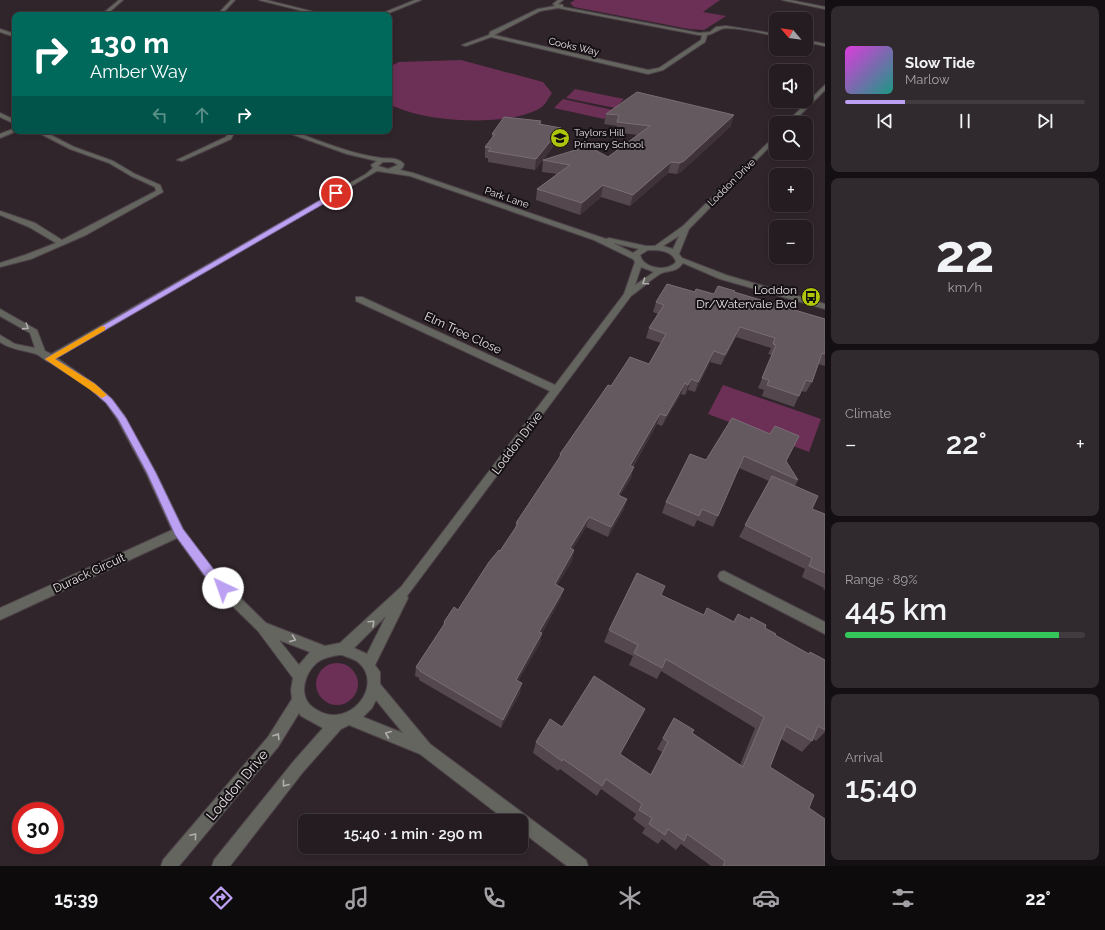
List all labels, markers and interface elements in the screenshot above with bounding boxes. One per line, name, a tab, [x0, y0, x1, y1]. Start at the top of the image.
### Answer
north arrow	[769, 12, 813, 56]
map controls	[769, 12, 813, 264]
text: 130 m	[90, 27, 169, 60]
icon: right	[24, 28, 76, 80]
street label: Cooks Way	[547, 35, 601, 58]
text: Slow Tide	[905, 54, 975, 72]
text: Amber Way	[90, 61, 187, 82]
button: sound	[769, 64, 813, 108]
text: Marlow	[905, 72, 950, 87]
icon: left	[149, 104, 171, 126]
icon: ahead	[191, 104, 213, 126]
icon: right	[233, 104, 255, 126]
icon: previous	[874, 110, 896, 132]
icon: pause	[954, 110, 976, 132]
icon: next	[1034, 110, 1056, 132]
button: search	[769, 116, 813, 160]
school or university icon: Taylors Hill Primary School	[549, 127, 571, 149]
place label: Taylors Hill Primary School	[574, 127, 644, 150]
street label: Loddon Drive	[705, 156, 757, 208]
button: +	[769, 168, 813, 212]
pin	[319, 176, 353, 210]
icon: arrive	[325, 182, 347, 204]
street label: Park Lane	[483, 185, 530, 210]
button: −	[769, 220, 813, 264]
text: 22	[936, 223, 994, 284]
one-way arrow	[642, 277, 649, 284]
text: km/h	[948, 280, 982, 295]
place label: Loddon Dr/Watervale Bvd	[696, 283, 797, 311]
bus stop icon: Loddon Dr/Watervale Bvd	[800, 286, 822, 308]
street label: Elm Tree Close	[422, 309, 504, 357]
one-way arrow	[22, 322, 29, 330]
text: Climate	[845, 406, 891, 421]
street label: Loddon Drive	[489, 409, 545, 477]
text: 22°	[946, 426, 987, 461]
text: −	[845, 431, 857, 457]
text: +	[1076, 431, 1085, 457]
street label: Durack Circuit	[51, 550, 127, 596]
position arrow	[202, 567, 244, 609]
text: Range · 89%	[845, 572, 917, 587]
text: 445 km	[845, 592, 947, 627]
one-way arrow	[367, 621, 374, 628]
one-way arrow	[290, 635, 297, 643]
one-way arrow	[385, 731, 392, 739]
one-way arrow	[272, 733, 279, 740]
street label: Loddon Drive	[203, 746, 271, 824]
text: Arrival	[845, 750, 883, 765]
text: 15:40	[845, 770, 918, 805]
one-way arrow	[282, 780, 289, 787]
speed limit sign: 30	[12, 802, 64, 854]
text: 15:40 · 1 min · 290 m	[344, 825, 482, 843]
one-way arrow	[190, 834, 197, 841]
icon: directions	[207, 884, 235, 912]
icon: music	[343, 884, 371, 912]
icon: phone	[480, 884, 508, 912]
icon: climate	[616, 884, 644, 912]
icon: car	[752, 884, 780, 912]
icon: filters	[889, 884, 917, 912]
text: 15:39	[54, 888, 98, 909]
text: 22°	[1025, 888, 1051, 909]

